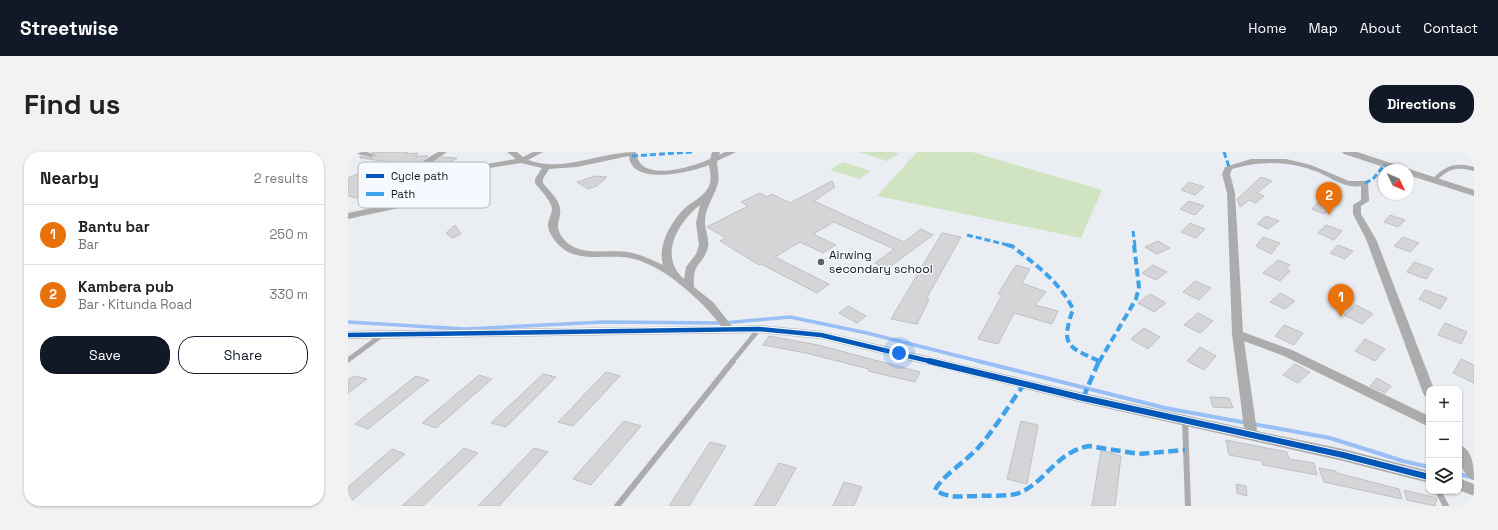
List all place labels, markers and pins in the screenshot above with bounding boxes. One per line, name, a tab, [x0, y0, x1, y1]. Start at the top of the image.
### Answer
pin: 2	[1316, 182, 1342, 215]
place label: Airwing secondary school	[829, 247, 933, 277]
marker: Airwing secondary school	[816, 257, 826, 267]
pin: 1	[1328, 284, 1354, 317]

